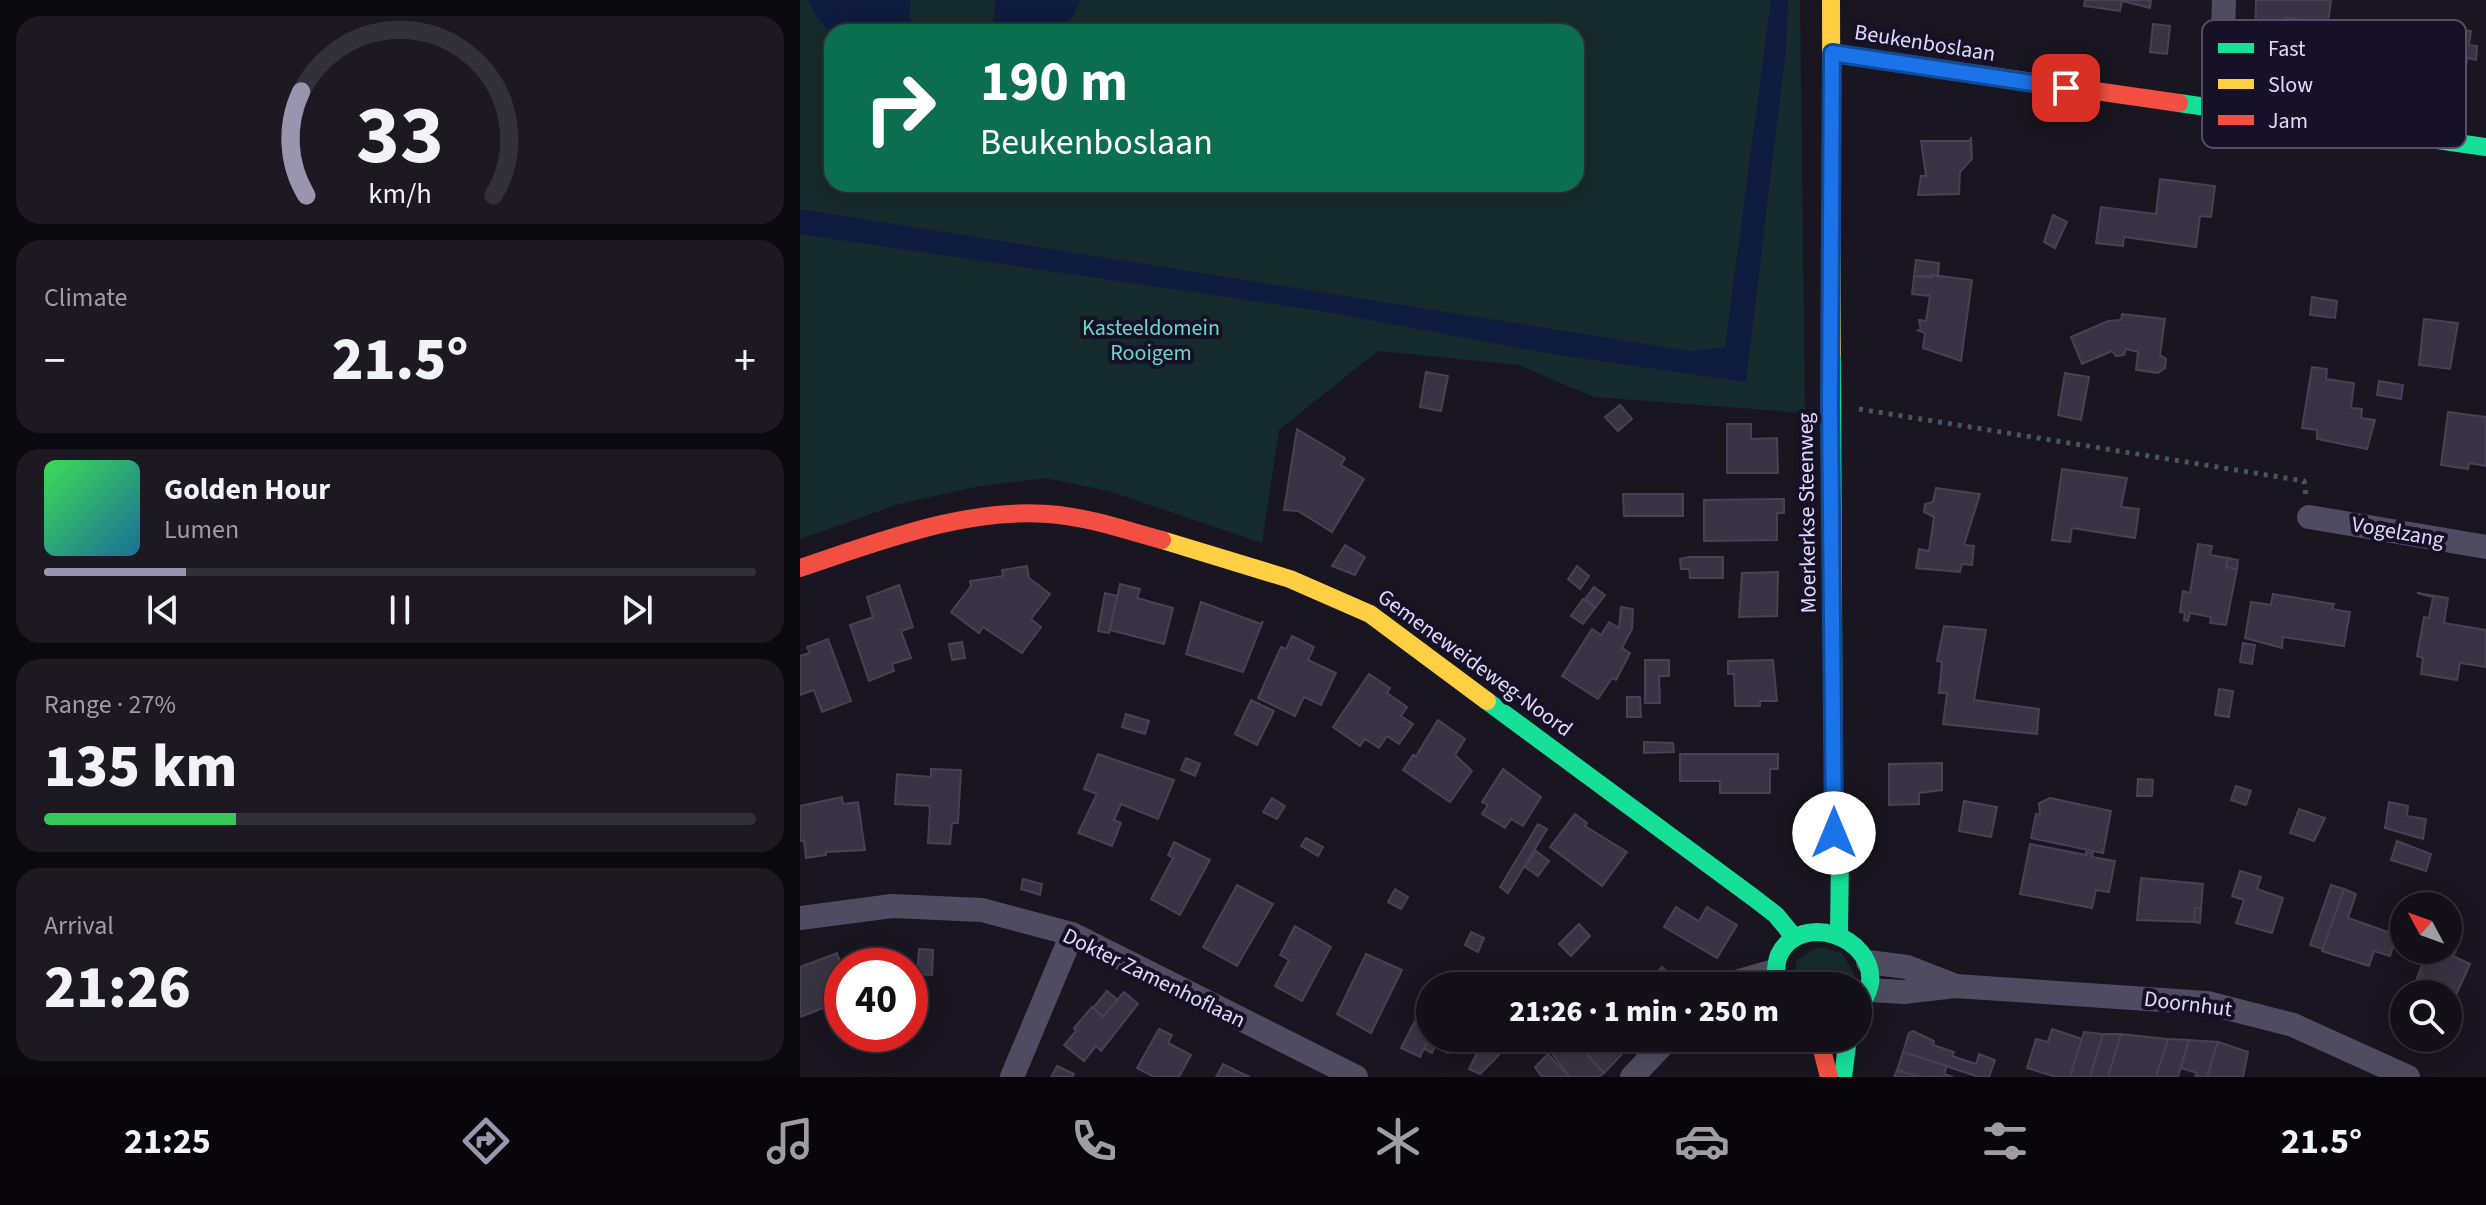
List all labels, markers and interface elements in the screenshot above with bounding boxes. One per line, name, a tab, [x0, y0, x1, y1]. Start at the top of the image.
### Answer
street label: Beukenboslaan	[1852, 16, 1998, 70]
legend	[2202, 20, 2466, 148]
text: Fast	[2268, 33, 2306, 65]
text: 190 m	[980, 43, 1128, 122]
pin	[2032, 54, 2100, 122]
icon: right	[848, 56, 952, 160]
icon: arrive	[2044, 66, 2088, 110]
text: Slow	[2268, 69, 2313, 101]
text: 33	[356, 77, 444, 195]
text: Jam	[2268, 105, 2308, 137]
text: Beukenboslaan	[980, 117, 1213, 168]
text: km/h	[368, 174, 432, 214]
text: Climate	[44, 279, 128, 316]
park label: Kasteeldomein Rooigem	[1082, 312, 1220, 369]
text: 21.5°	[332, 318, 468, 403]
text: −	[44, 330, 66, 393]
text: +	[734, 330, 756, 393]
street label: Moerkerkse Steenweg	[1789, 412, 1825, 614]
text: Golden Hour	[164, 468, 330, 511]
street label: Vogelzang	[2349, 508, 2447, 556]
text: Lumen	[164, 511, 239, 548]
street label: Gemeneweideweg-Noord	[1371, 581, 1579, 745]
icon: previous	[141, 588, 185, 632]
icon: pause	[378, 588, 422, 632]
icon: next	[615, 588, 659, 632]
text: Range · 27%	[44, 686, 176, 723]
text: 135 km	[44, 725, 237, 810]
position arrow	[1792, 791, 1876, 875]
north arrow	[2390, 892, 2462, 964]
map controls	[2390, 892, 2462, 1052]
text: Arrival	[44, 907, 114, 944]
street label: Dokter Zamenhoflaan	[1057, 920, 1251, 1036]
text: 21:26	[44, 946, 191, 1031]
speed limit sign: 40	[824, 948, 928, 1052]
button: search	[2390, 980, 2462, 1052]
street label: Doornhut	[2142, 983, 2234, 1025]
text: 21:26 · 1 min · 250 m	[1509, 990, 1779, 1033]
icon: directions	[458, 1113, 514, 1169]
icon: music	[762, 1113, 818, 1169]
icon: phone	[1066, 1113, 1122, 1169]
icon: climate	[1370, 1113, 1426, 1169]
icon: car	[1674, 1113, 1730, 1169]
icon: filters	[1977, 1113, 2033, 1169]
text: 21:25	[124, 1116, 211, 1167]
text: 21.5°	[2281, 1116, 2362, 1167]

